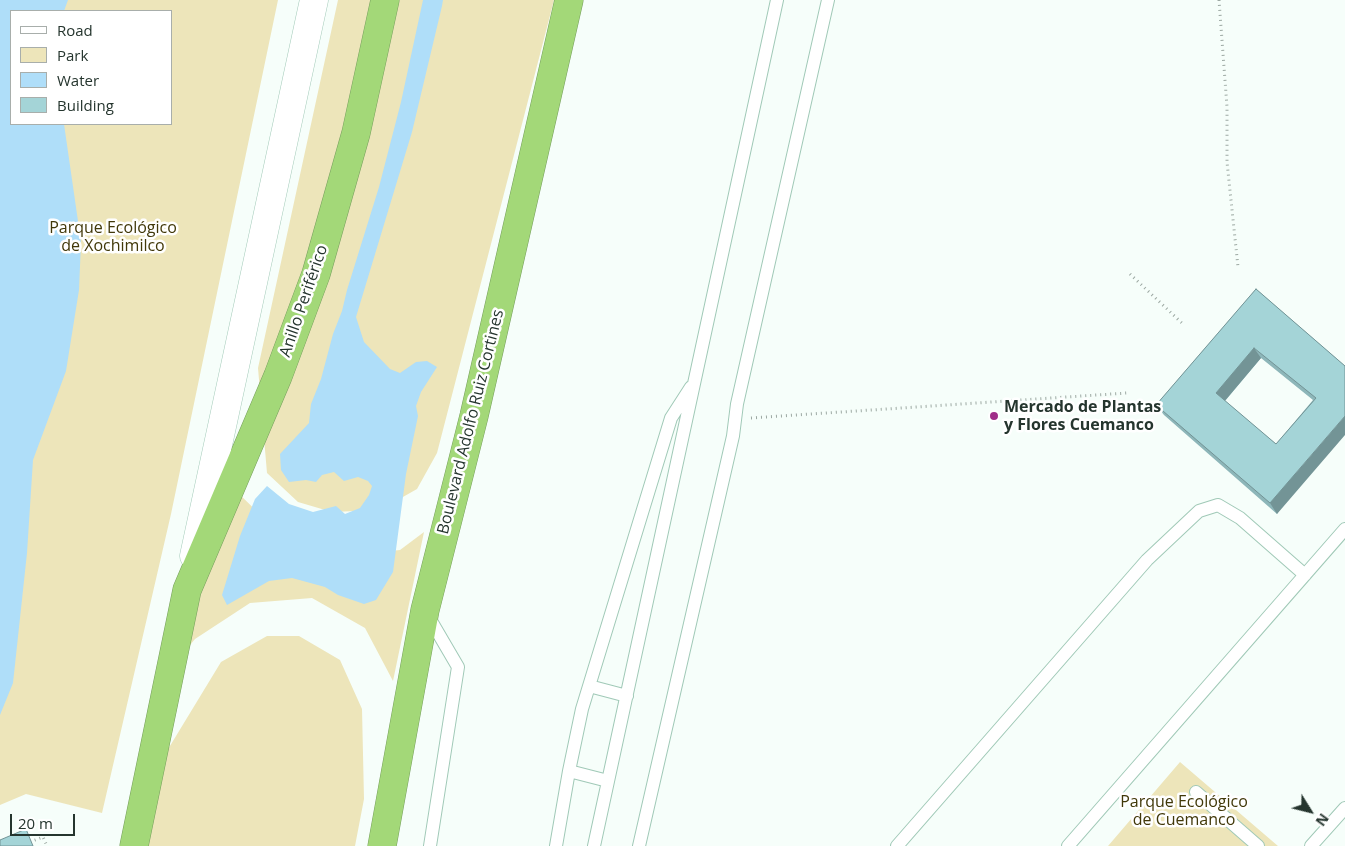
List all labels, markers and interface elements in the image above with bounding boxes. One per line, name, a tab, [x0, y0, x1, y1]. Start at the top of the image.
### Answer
legend	[10, 10, 172, 125]
text: Road	[57, 20, 93, 40]
text: Park	[57, 45, 88, 65]
text: Water	[57, 70, 99, 90]
text: Building	[57, 95, 114, 115]
park label: Parque Ecológico de Xochimilco	[49, 218, 177, 256]
street label: Anillo Periférico	[276, 242, 332, 360]
street label: Boulevard Adolfo Ruiz Cortines	[434, 308, 508, 536]
place label: Mercado de Plantas y Flores Cuemanco	[1004, 397, 1161, 435]
marker: Mercado de Plantas y Flores Cuemanco	[988, 410, 1000, 422]
north arrow	[1285, 786, 1335, 836]
park label: Parque Ecológico de Cuemanco	[1120, 792, 1248, 830]
scale bar	[12, 804, 78, 836]
text: N	[1312, 810, 1334, 830]
text: 20 m	[18, 813, 53, 833]

